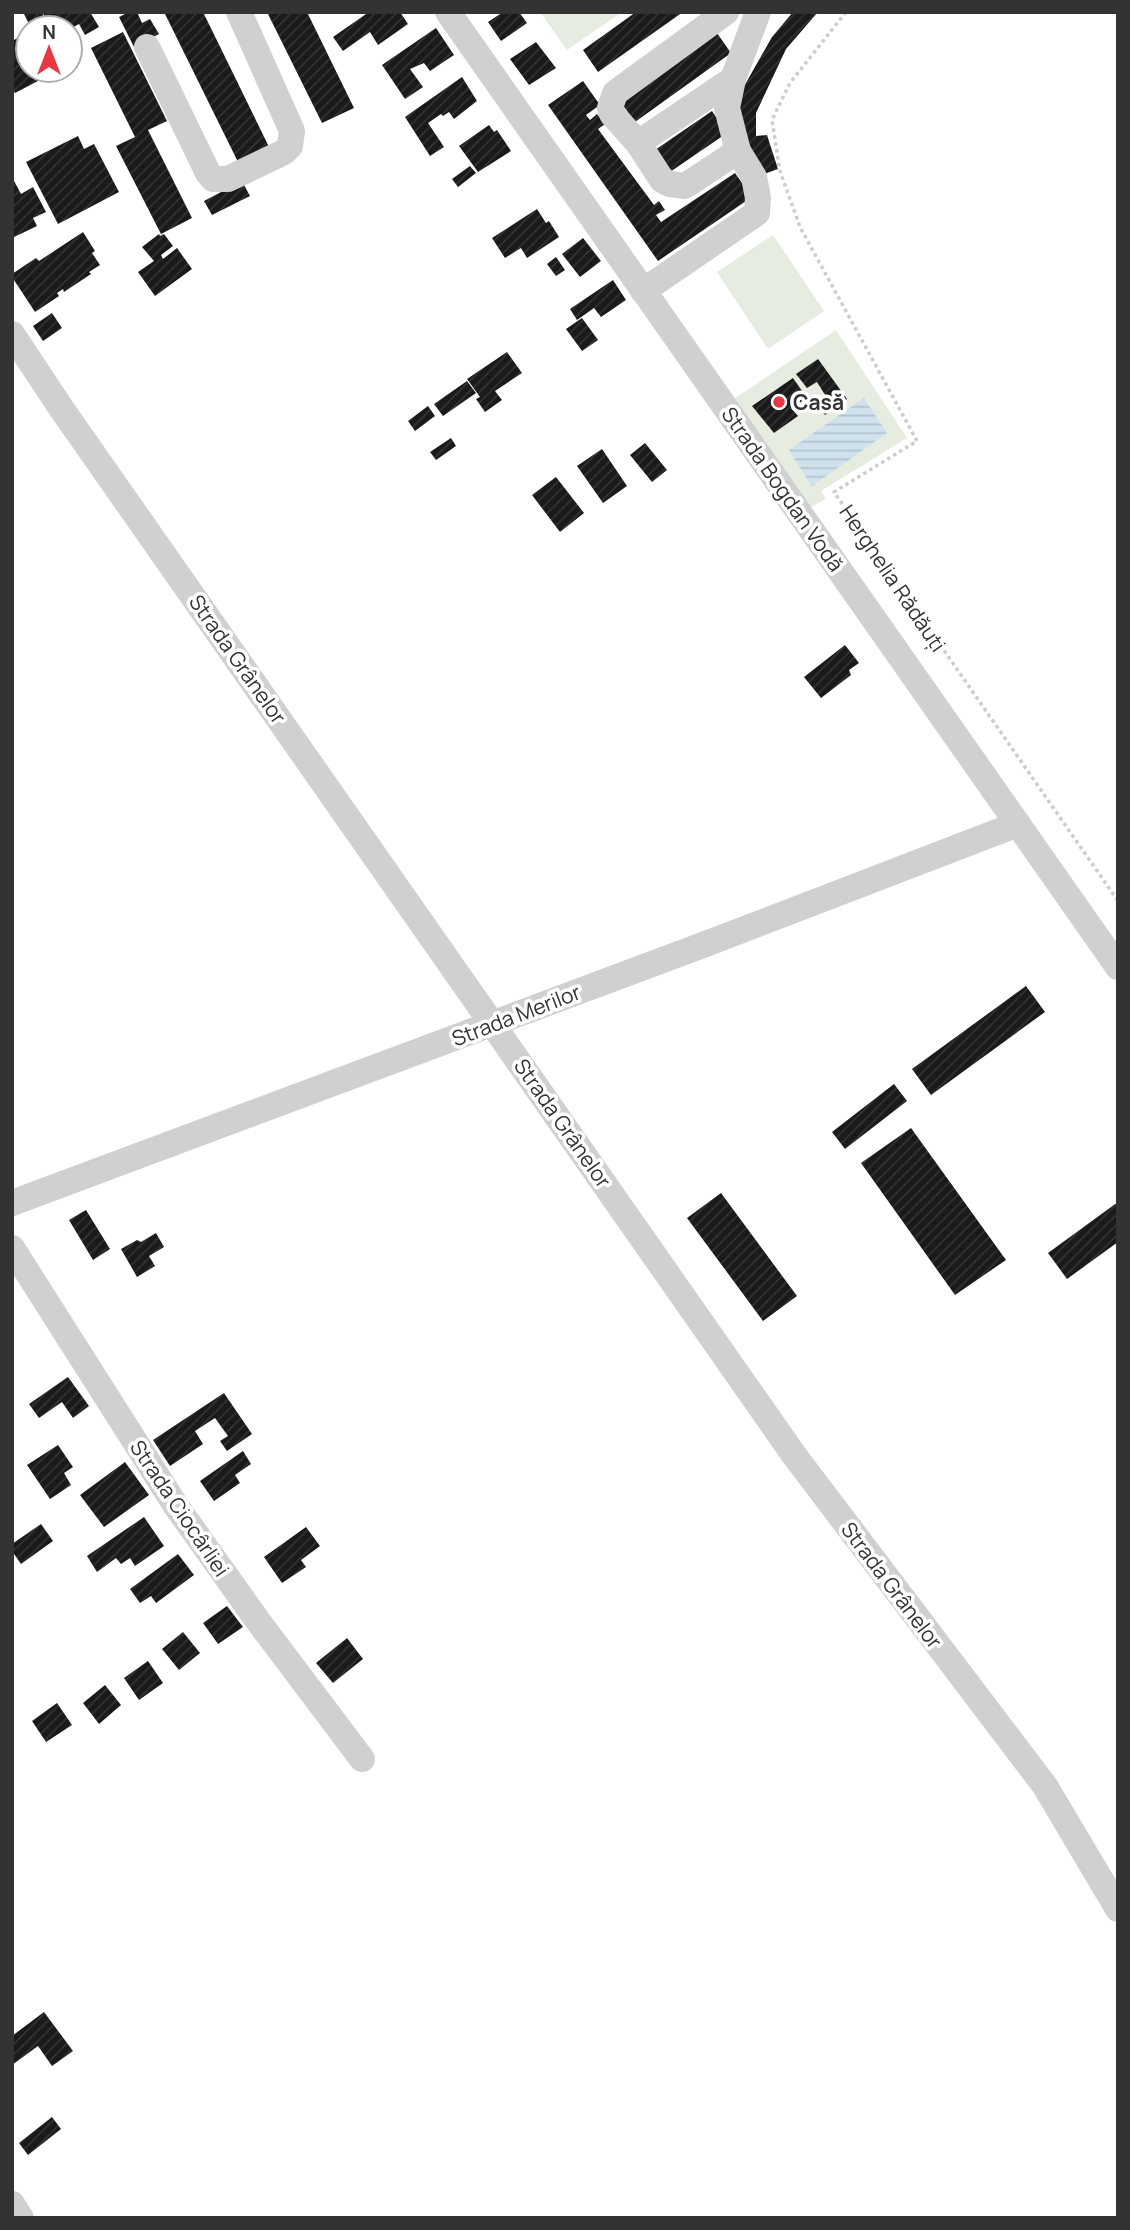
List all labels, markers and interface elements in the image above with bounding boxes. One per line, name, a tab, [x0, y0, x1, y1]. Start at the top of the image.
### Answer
north arrow	[14, 14, 84, 84]
text: N	[42, 19, 56, 45]
place label: Casă	[793, 388, 844, 416]
marker: Casă	[771, 394, 787, 410]
street label: Strada Bogdan Vodă	[716, 401, 850, 577]
street label: Herghelia Rădăuți	[833, 499, 953, 657]
street label: Strada Grânelor	[183, 589, 293, 729]
street label: Strada Merilor	[448, 977, 585, 1052]
street label: Strada Grânelor	[508, 1053, 618, 1193]
street label: Strada Ciocârliei	[124, 1434, 236, 1582]
street label: Strada Grânelor	[835, 1516, 949, 1654]

